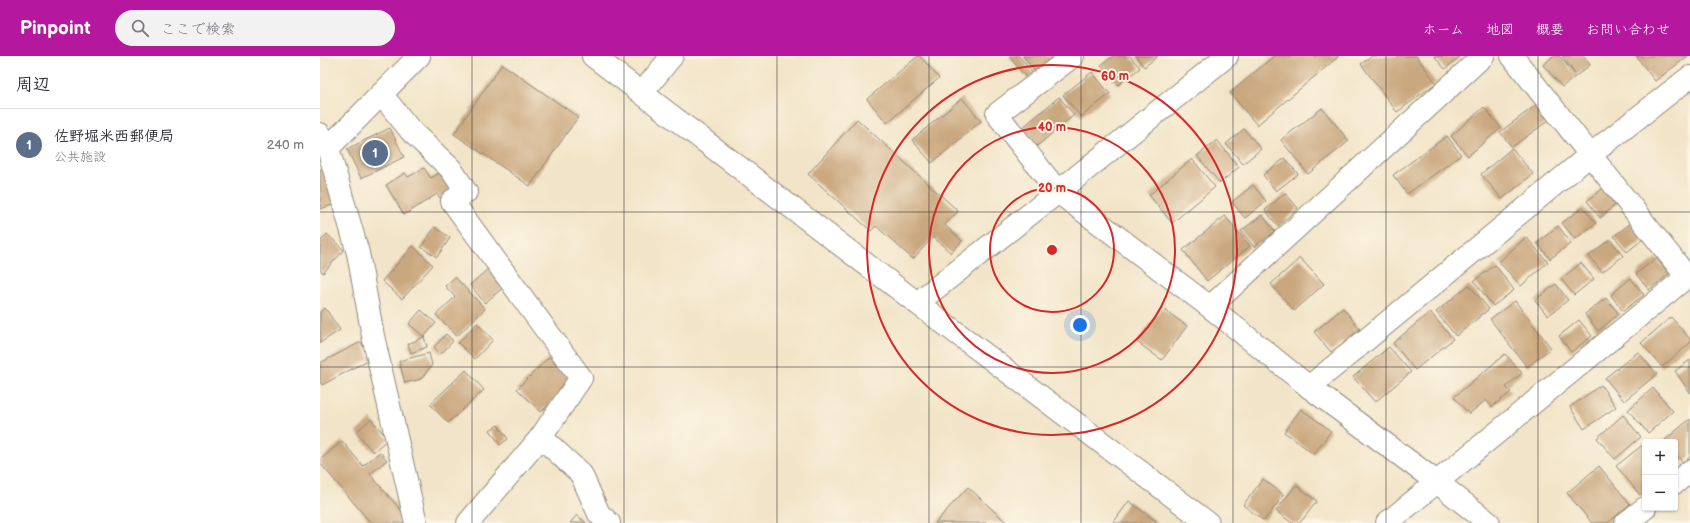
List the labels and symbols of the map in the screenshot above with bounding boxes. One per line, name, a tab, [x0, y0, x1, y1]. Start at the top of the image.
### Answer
text: 60 m	[1101, 69, 1129, 84]
text: 40 m	[1038, 120, 1066, 135]
pin: 1	[362, 138, 388, 168]
text: 20 m	[1038, 181, 1066, 196]
centre of rings	[1045, 243, 1059, 257]
your location	[1070, 315, 1090, 335]

